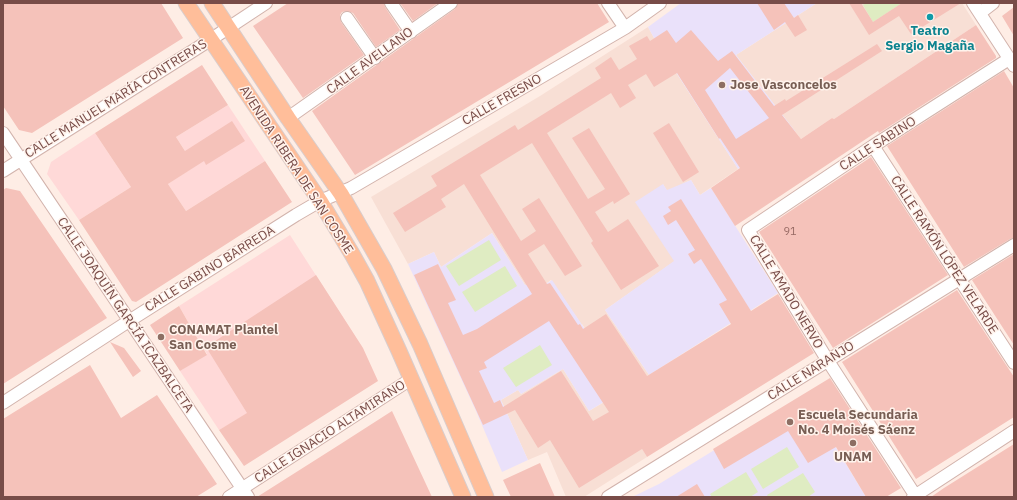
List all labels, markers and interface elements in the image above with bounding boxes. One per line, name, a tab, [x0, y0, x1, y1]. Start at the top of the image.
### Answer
marker: Teatro Sergio Magaña	[925, 12, 935, 22]
place label: Teatro Sergio Magaña	[885, 23, 975, 54]
street label: CALLE AVELLANO	[324, 24, 416, 98]
street label: CALLE MANUEL MARÍA CONTRERAS	[22, 36, 210, 162]
street label: CALLE FRESNO	[459, 71, 545, 129]
place label: Jose Vasconcelos	[730, 77, 837, 93]
marker: Jose Vasconcelos	[717, 80, 727, 90]
street label: AVENIDA RIBERA DE SAN COSME	[236, 83, 356, 257]
street label: CALLE SABINO	[837, 113, 919, 175]
street label: CALLE RAMÓN LÓPEZ VELARDE	[887, 173, 1001, 337]
street label: CALLE JOAQUÍN GARCÍA ICAZBALCETA	[54, 214, 196, 416]
street label: CALLE GABINO BARREDA	[142, 223, 278, 315]
house number: 91	[783, 225, 797, 239]
street label: CALLE AMADO NERVO	[746, 232, 826, 352]
place label: CONAMAT Plantel San Cosme	[169, 322, 278, 353]
marker: CONAMAT Plantel San Cosme	[156, 332, 166, 342]
street label: CALLE NARANJO	[765, 338, 857, 404]
street label: CALLE IGNACIO ALTAMIRANO	[252, 377, 408, 487]
place label: Escuela Secundaria No. 4 Moisés Sáenz	[798, 407, 918, 438]
marker: Escuela Secundaria No. 4 Moisés Sáenz	[785, 417, 795, 427]
marker: UNAM	[848, 438, 858, 448]
place label: UNAM	[834, 449, 872, 465]

